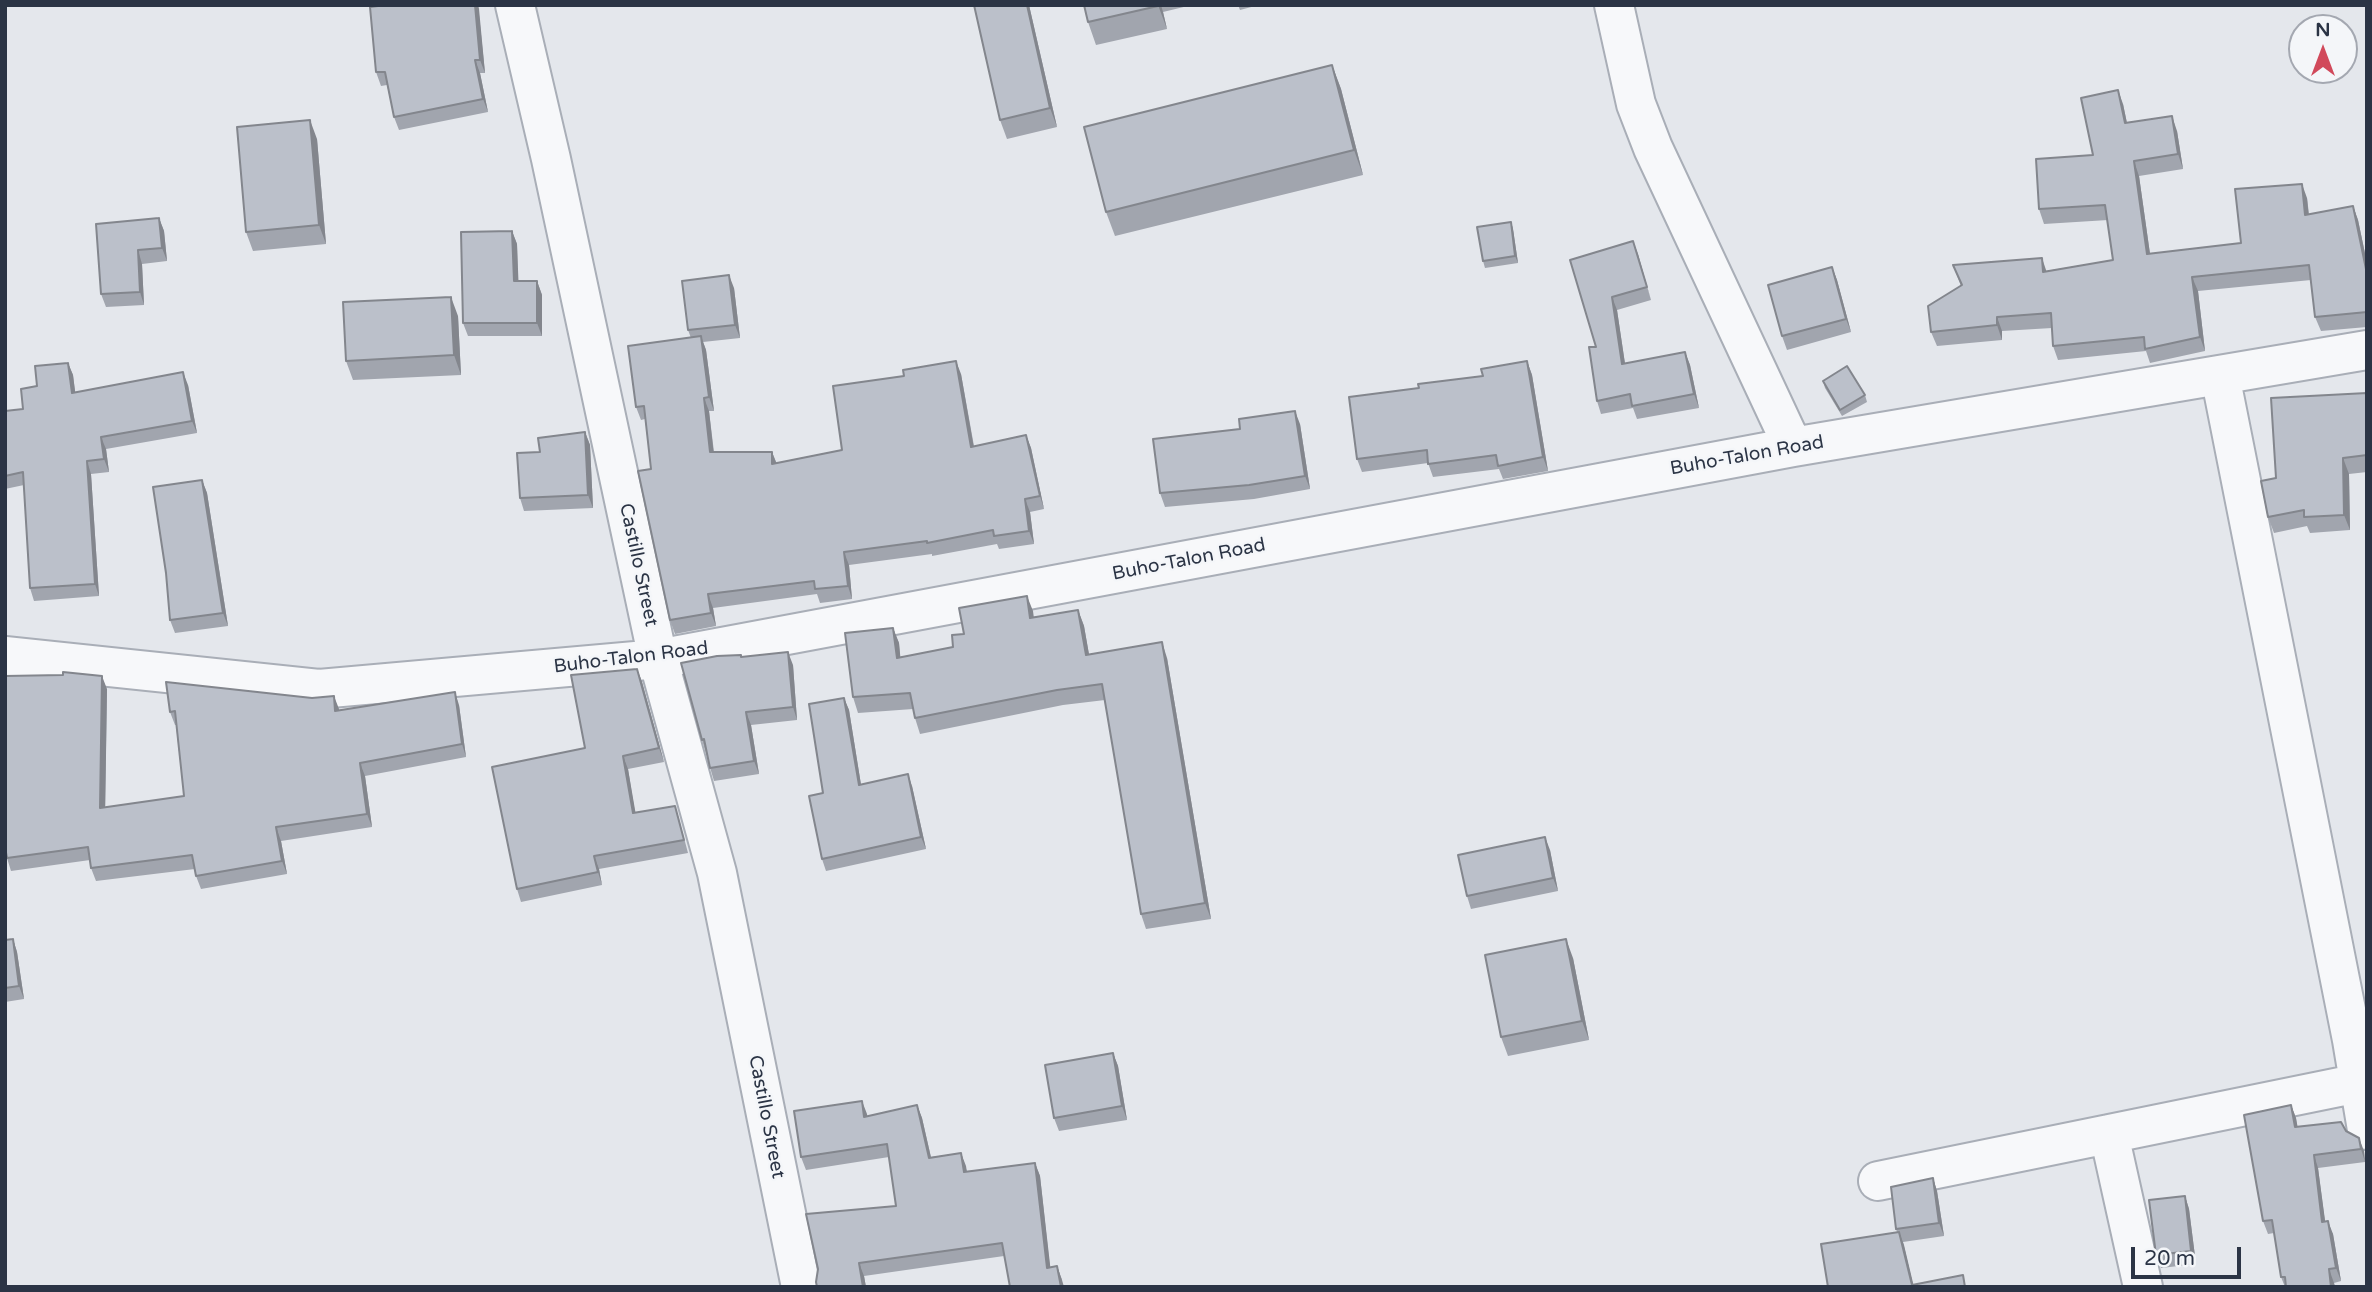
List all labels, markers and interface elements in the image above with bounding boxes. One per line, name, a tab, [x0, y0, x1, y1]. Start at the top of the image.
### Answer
north arrow	[2288, 14, 2358, 84]
text: N	[2315, 19, 2331, 41]
street label: Buho-Talon Road	[1668, 431, 1826, 481]
street label: Castillo Street	[614, 501, 662, 629]
street label: Buho-Talon Road	[1110, 534, 1268, 586]
street label: Buho-Talon Road	[552, 637, 710, 679]
street label: Castillo Street	[743, 1053, 789, 1181]
scale bar	[2134, 1232, 2244, 1276]
text: 20 m	[2144, 1246, 2195, 1271]

